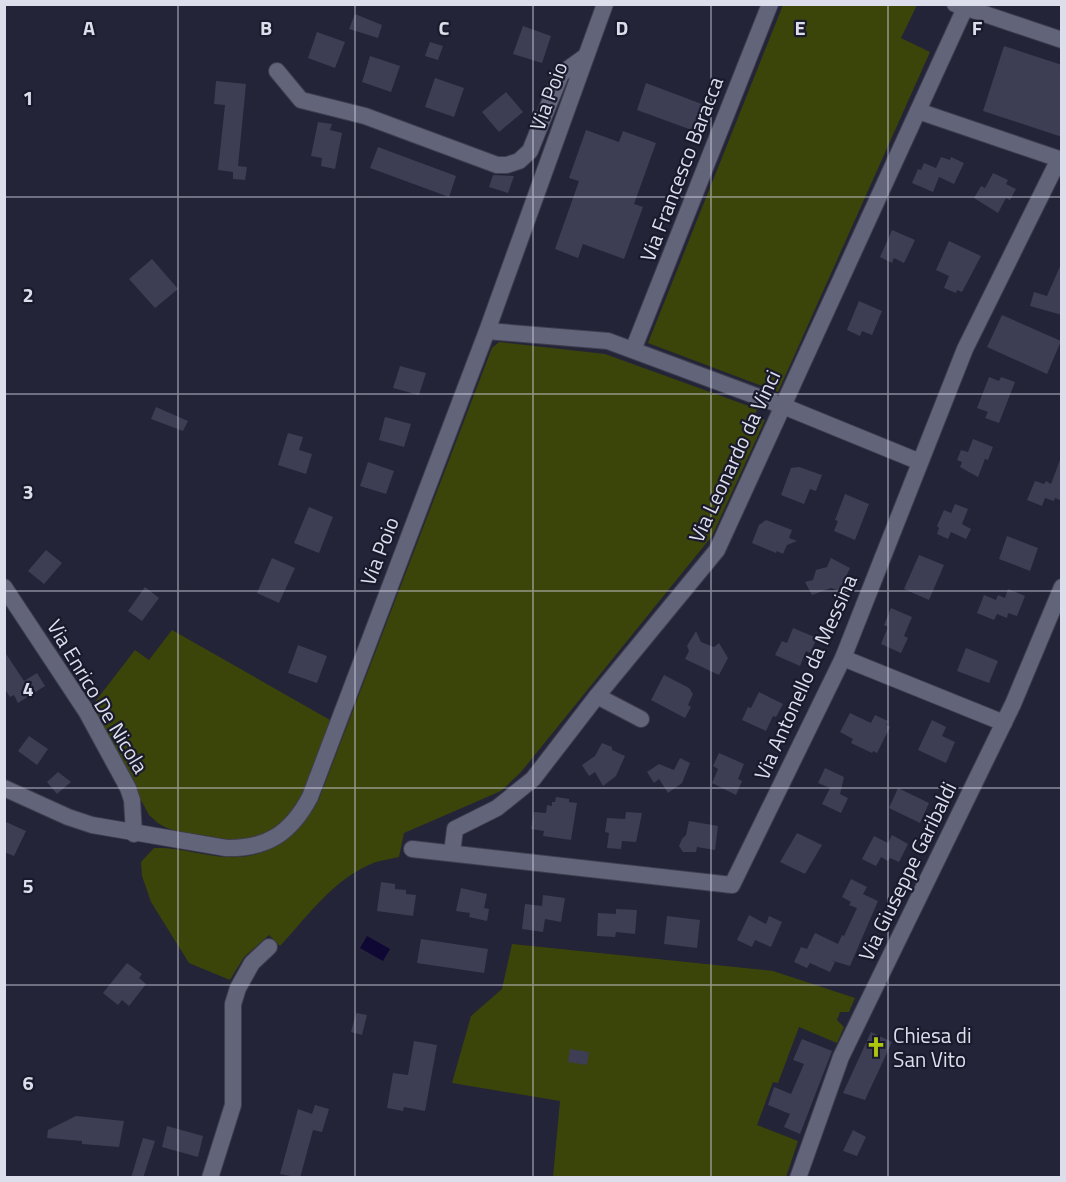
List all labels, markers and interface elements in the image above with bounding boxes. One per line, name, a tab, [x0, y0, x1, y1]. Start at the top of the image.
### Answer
text: A	[83, 12, 95, 43]
text: B	[260, 12, 272, 43]
text: C	[439, 12, 450, 43]
text: D	[616, 12, 628, 43]
text: E	[794, 12, 806, 43]
text: F	[972, 12, 983, 43]
street label: Via Poio	[521, 57, 575, 135]
street label: Via Francesco Baracca	[631, 71, 731, 266]
text: 1	[22, 82, 34, 113]
text: 2	[22, 279, 34, 310]
street label: Via Leonardo da Vinci	[680, 364, 788, 548]
text: 3	[22, 476, 34, 507]
street label: Via Poio	[351, 512, 407, 590]
street label: Via Antonello da Messina	[745, 569, 865, 785]
street label: Via Enrico De Nicola	[39, 613, 157, 779]
text: 4	[22, 673, 34, 704]
street label: Via Giuseppe Garibaldi	[850, 776, 964, 966]
text: 5	[22, 870, 34, 901]
place label: Chiesa di San Vito	[893, 1019, 972, 1075]
church icon: Chiesa di San Vito	[864, 1035, 888, 1059]
text: 6	[22, 1067, 34, 1098]

